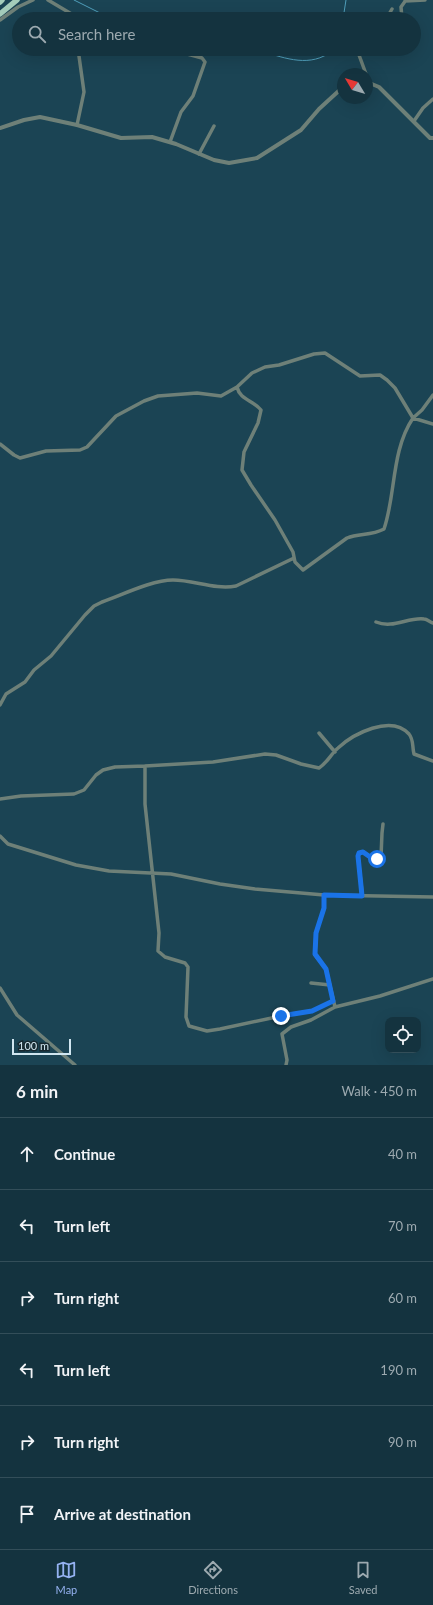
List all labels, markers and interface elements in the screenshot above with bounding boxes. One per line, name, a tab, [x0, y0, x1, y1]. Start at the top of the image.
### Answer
search box	[12, 12, 421, 56]
icon: search	[26, 23, 48, 45]
text: Search here	[58, 25, 135, 43]
north arrow	[337, 68, 373, 104]
route start	[368, 850, 386, 868]
route end	[272, 1007, 290, 1025]
map controls	[385, 1017, 421, 1053]
button: locate	[385, 1017, 421, 1053]
scale bar	[12, 1037, 71, 1056]
text: 100 m	[18, 1039, 49, 1052]
text: 6 min	[16, 1081, 58, 1102]
text: Walk · 450 m	[341, 1083, 417, 1099]
icon: ahead	[16, 1143, 38, 1165]
text: Continue	[54, 1145, 115, 1163]
text: 40 m	[388, 1146, 417, 1162]
icon: left	[16, 1215, 38, 1237]
text: Turn left	[54, 1217, 110, 1235]
text: 70 m	[388, 1218, 417, 1234]
icon: right	[16, 1287, 38, 1309]
text: Turn right	[54, 1289, 119, 1307]
text: 60 m	[388, 1290, 417, 1306]
icon: left	[16, 1359, 38, 1381]
text: Turn left	[54, 1361, 110, 1379]
text: 190 m	[380, 1362, 417, 1378]
icon: right	[16, 1431, 38, 1453]
text: Turn right	[54, 1433, 119, 1451]
text: 90 m	[388, 1434, 417, 1450]
icon: arrive	[16, 1503, 38, 1525]
text: Arrive at destination	[54, 1505, 191, 1523]
tab: Map	[55, 1559, 77, 1596]
tab: Directions	[188, 1559, 238, 1596]
tab: Saved	[349, 1559, 378, 1596]

